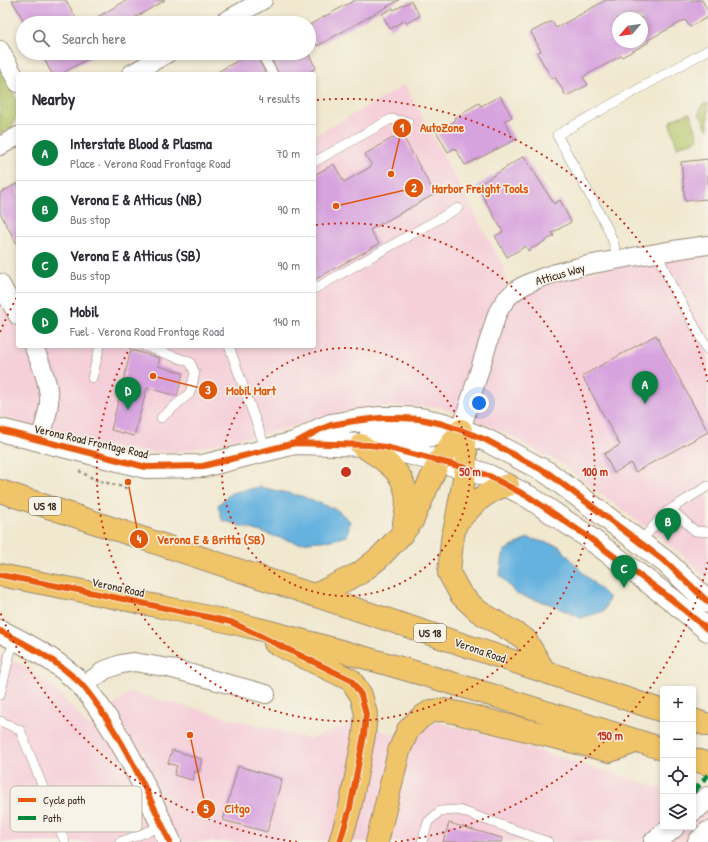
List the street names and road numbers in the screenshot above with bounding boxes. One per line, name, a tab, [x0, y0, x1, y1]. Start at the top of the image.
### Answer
street label: Atticus Way	[533, 259, 587, 289]
street label: Verona Road Frontage Road	[32, 420, 150, 463]
road number: US 18	[29, 497, 61, 515]
street label: Verona Road	[90, 573, 146, 601]
road number: US 18	[414, 624, 446, 642]
street label: Verona Road	[452, 633, 508, 667]

